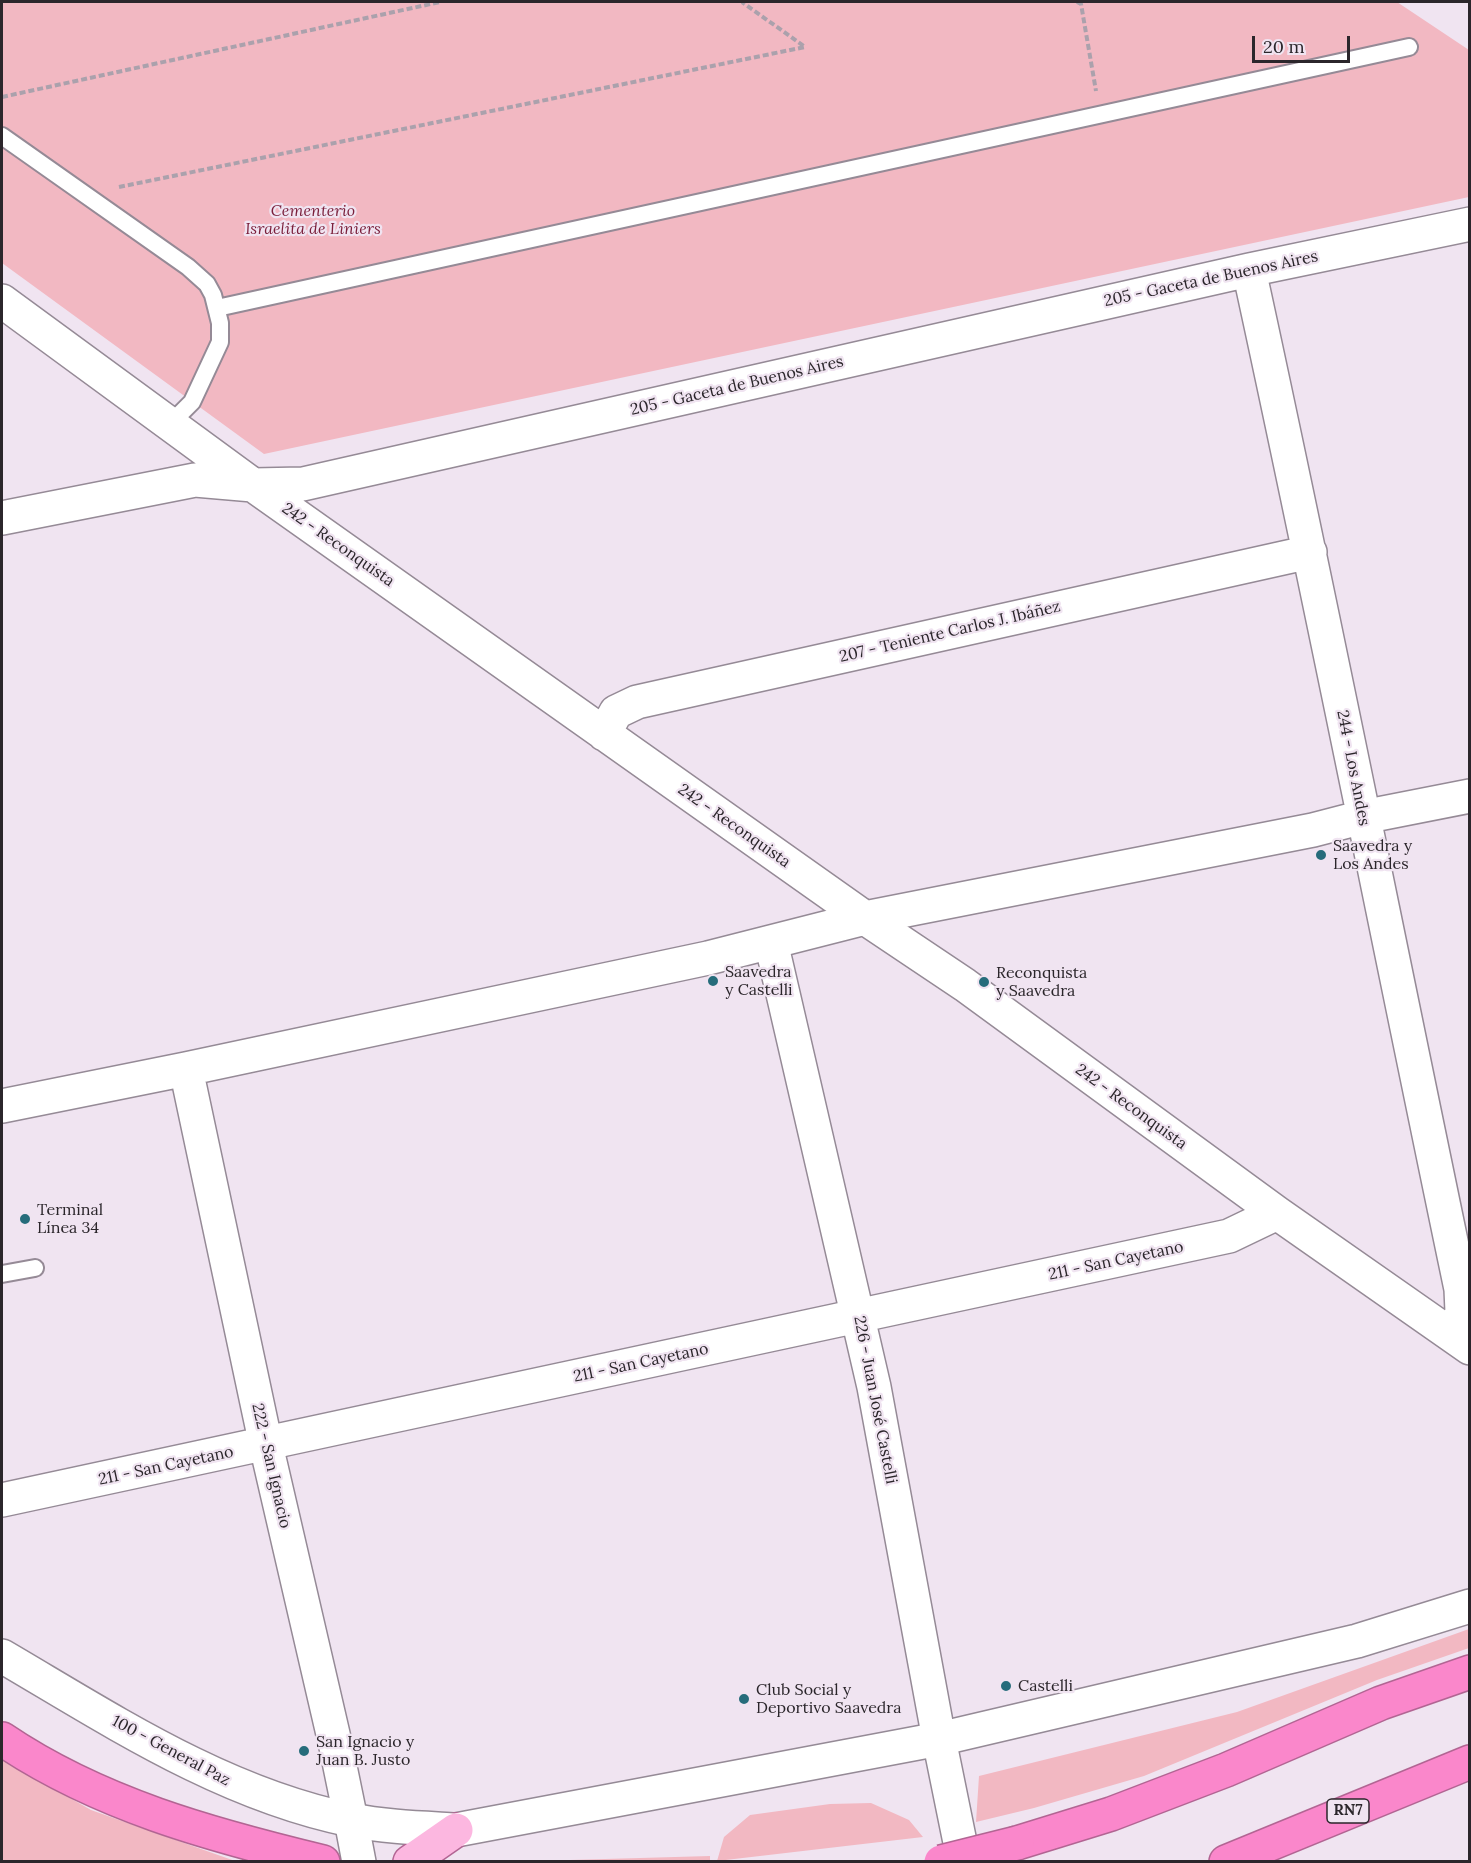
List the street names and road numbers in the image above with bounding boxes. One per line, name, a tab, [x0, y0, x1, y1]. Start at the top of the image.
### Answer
street label: 205 - Gaceta de Buenos Aires	[1102, 247, 1320, 311]
street label: 205 - Gaceta de Buenos Aires	[629, 352, 845, 420]
street label: 242 - Reconquista	[278, 499, 398, 591]
street label: 207 - Teniente Carlos J. Ibáñez	[838, 597, 1062, 667]
street label: 244 - Los Andes	[1332, 709, 1374, 827]
street label: 242 - Reconquista	[674, 780, 794, 872]
street label: 242 - Reconquista	[1072, 1060, 1190, 1154]
street label: 211 - San Cayetano	[1047, 1237, 1185, 1285]
street label: 226 - Juan José Castelli	[849, 1314, 901, 1486]
street label: 211 - San Cayetano	[572, 1339, 710, 1387]
street label: 222 - San Ignacio	[247, 1402, 295, 1530]
street label: 211 - San Cayetano	[97, 1442, 235, 1490]
street label: 100 - General Paz	[109, 1712, 233, 1790]
road number: RN7	[1327, 1799, 1369, 1823]

